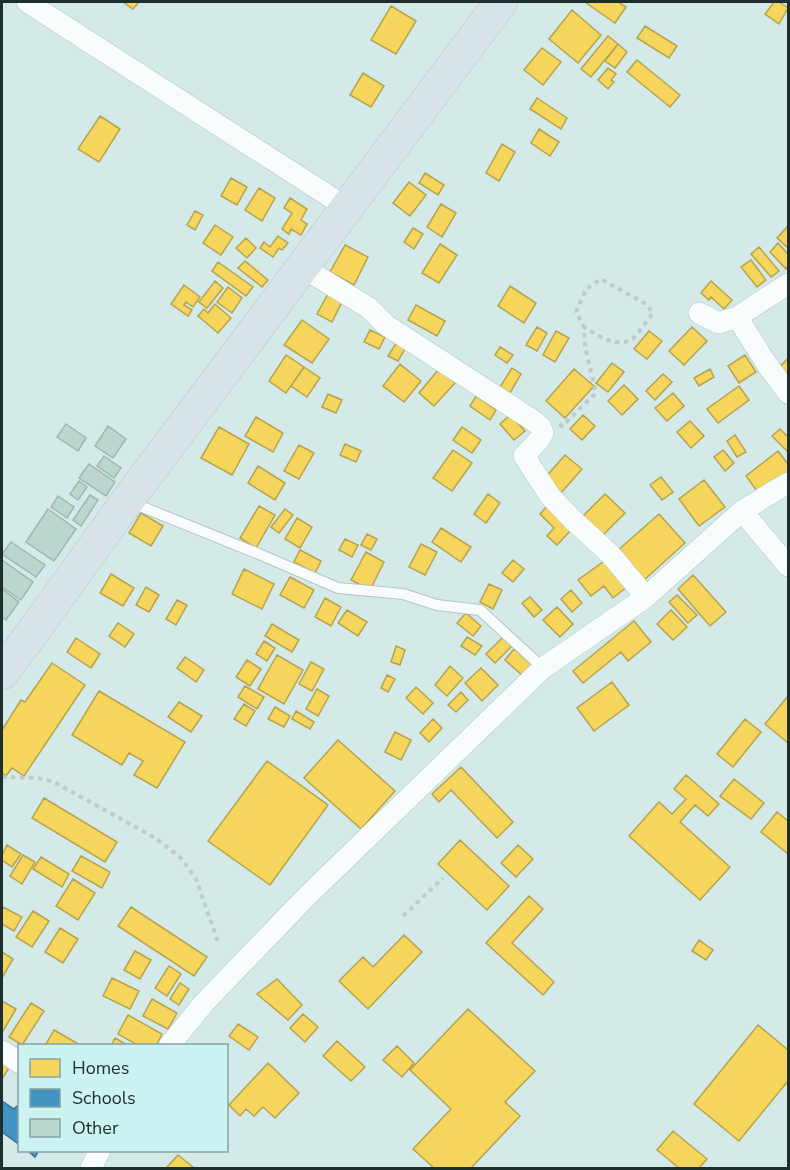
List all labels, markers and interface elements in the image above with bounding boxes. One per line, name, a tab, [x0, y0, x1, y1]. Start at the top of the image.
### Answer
legend	[18, 1044, 228, 1152]
text: Homes	[72, 1056, 129, 1080]
text: Schools	[72, 1086, 136, 1110]
text: Other	[72, 1116, 119, 1140]

